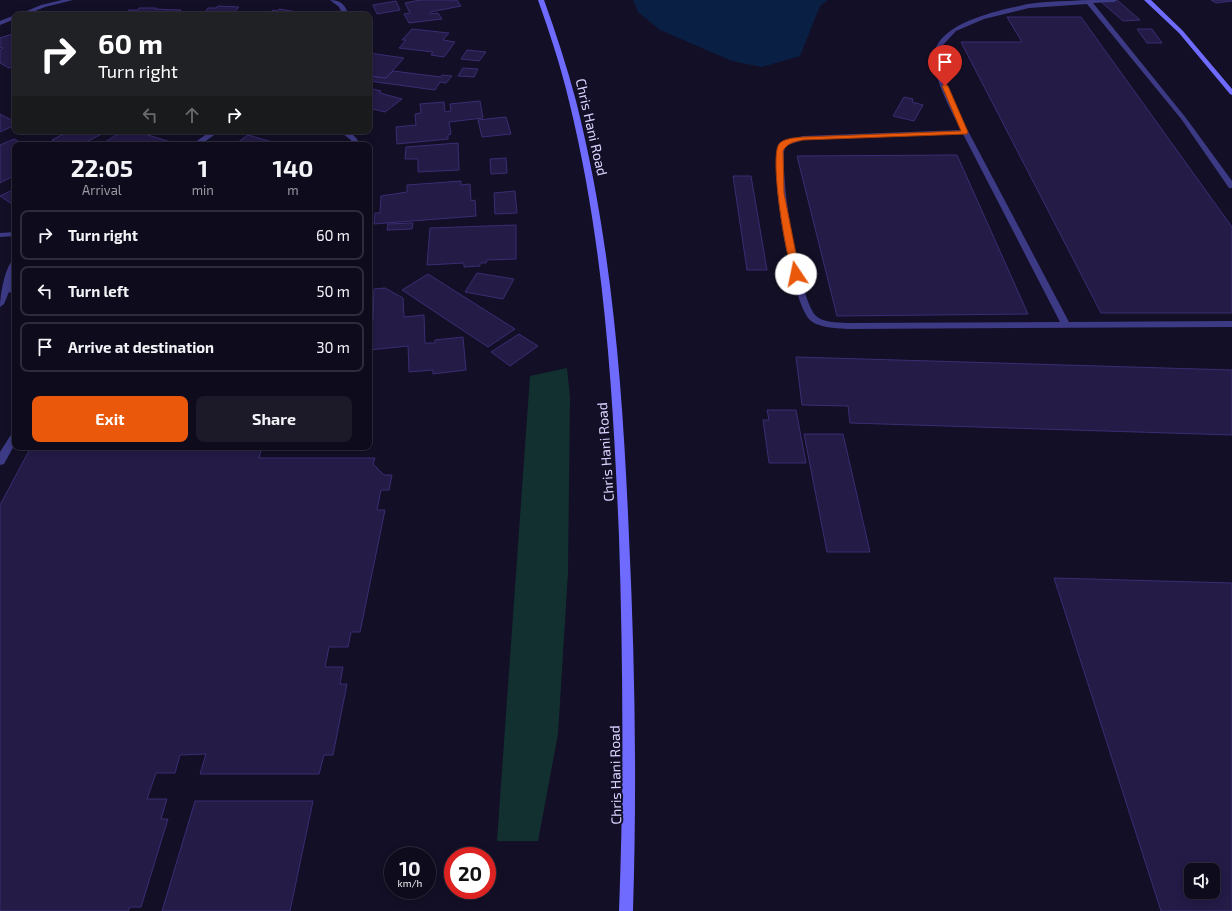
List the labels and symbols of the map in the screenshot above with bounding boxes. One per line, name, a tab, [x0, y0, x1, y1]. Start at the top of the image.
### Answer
pin	[928, 45, 962, 86]
street label: Chris Hani Road	[573, 77, 611, 177]
position arrow	[775, 253, 817, 295]
street label: Chris Hani Road	[593, 402, 617, 502]
street label: Chris Hani Road	[606, 725, 624, 825]
speed limit sign: 20	[444, 847, 496, 899]

